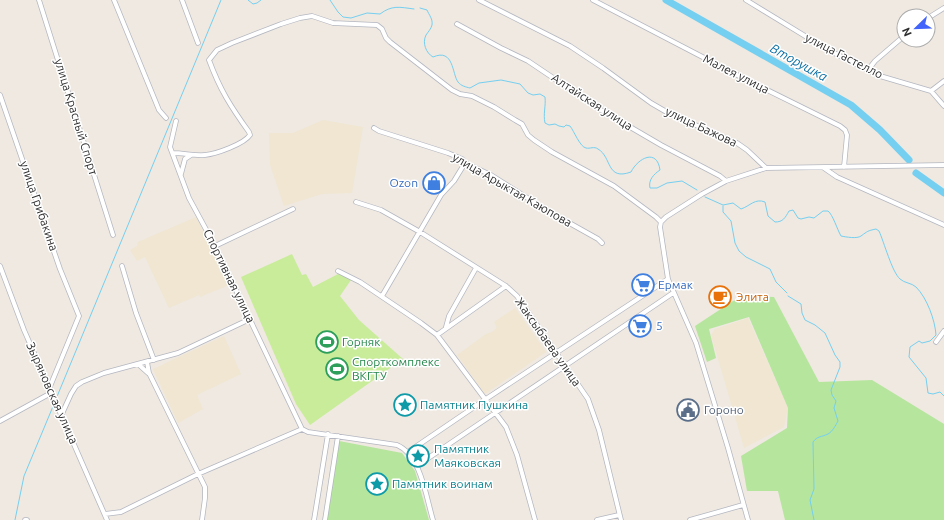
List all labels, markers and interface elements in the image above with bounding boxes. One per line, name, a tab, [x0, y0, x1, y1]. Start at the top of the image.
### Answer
north arrow	[896, 8, 936, 48]
text: N	[900, 26, 914, 38]
street label: улица Гастелло	[803, 30, 885, 81]
water label: Вторушка	[768, 41, 830, 83]
street label: Малея улица	[701, 51, 771, 96]
street label: улица Красный Спорт	[53, 57, 101, 177]
street label: Алтайская улица	[549, 71, 635, 133]
street label: улица Бажова	[663, 104, 739, 149]
street label: улица Арыктая Каюпова	[450, 150, 574, 229]
street label: улица Грибакина	[18, 159, 61, 253]
shop icon: Ozon	[421, 170, 447, 196]
place label: Ozon	[389, 176, 418, 189]
street label: Спортивная улица	[201, 227, 258, 325]
supermarket icon: Ермак	[630, 272, 656, 298]
place label: Ермак	[658, 278, 693, 291]
cafe icon: Элита	[707, 284, 733, 310]
place label: Элита	[736, 290, 769, 303]
street label: Жаксыбаева улица	[513, 295, 584, 389]
supermarket icon: 5	[627, 313, 653, 339]
place label: 5	[656, 319, 663, 332]
sports icon: Горняк	[314, 329, 340, 355]
place label: Горняк	[342, 335, 380, 348]
street label: Зыряновская улица	[24, 340, 81, 446]
place label: Спорткомплекс ВКГТУ	[352, 355, 440, 382]
sports icon: Спорткомплекс ВКГТУ	[324, 356, 350, 382]
place icon: Памятник Пушкина	[392, 392, 418, 418]
public building icon: Гороно	[675, 397, 701, 423]
place label: Памятник Пушкина	[420, 398, 528, 411]
place label: Гороно	[704, 403, 744, 416]
place label: Памятник Маяковская	[434, 442, 501, 469]
place icon: Памятник Маяковская	[405, 443, 431, 469]
place icon: Памятник воинам	[364, 471, 390, 497]
place label: Памятник воинам	[392, 477, 493, 490]

